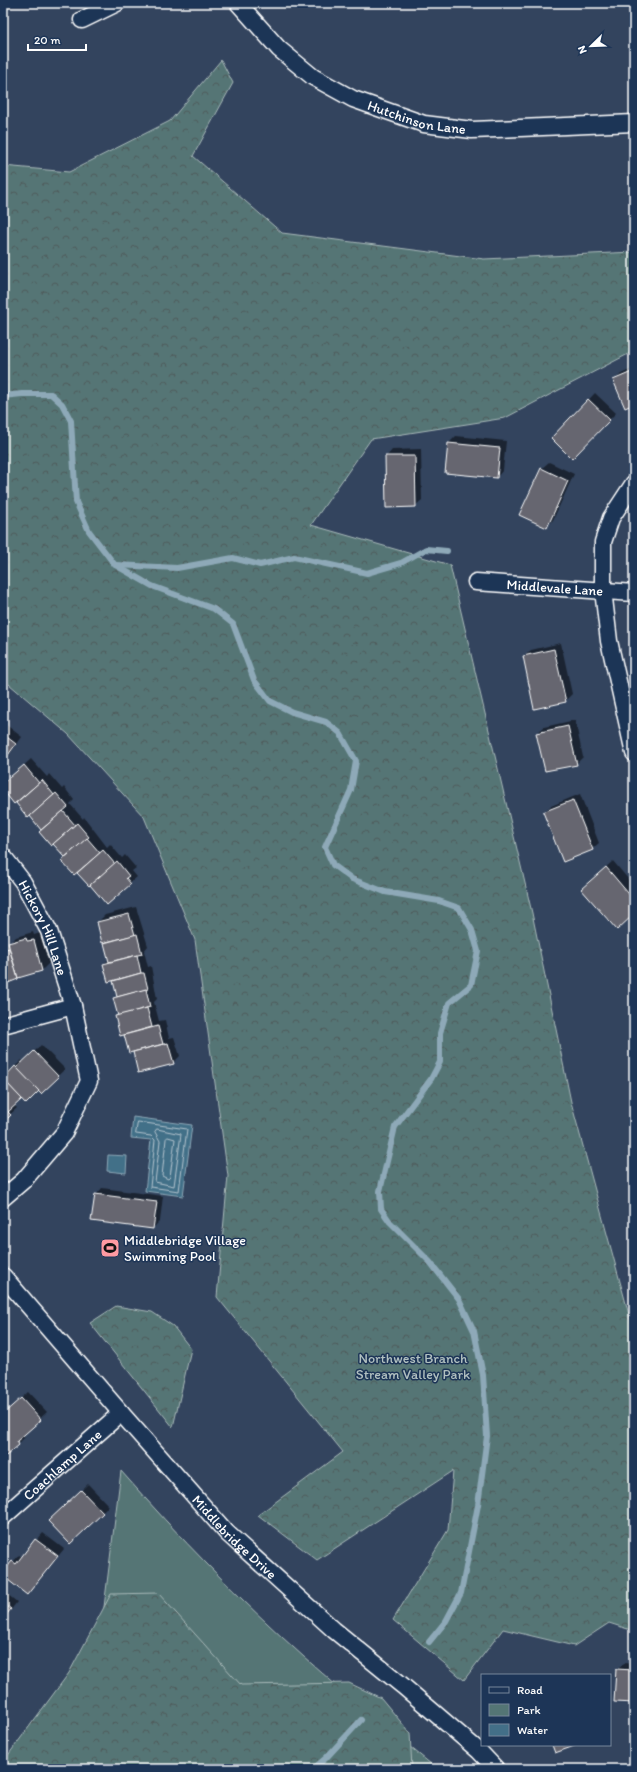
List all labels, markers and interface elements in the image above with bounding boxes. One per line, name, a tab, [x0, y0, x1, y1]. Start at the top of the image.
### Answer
scale bar	[28, 26, 86, 52]
north arrow	[571, 26, 611, 66]
text: 20 m	[34, 33, 61, 47]
text: N	[575, 44, 590, 56]
street label: Hutchinson Lane	[365, 97, 467, 138]
street label: Middlevale Lane	[506, 576, 604, 600]
street label: Hickory Hill Lane	[14, 877, 71, 978]
place label: Middlebridge Village Swimming Pool	[124, 1232, 246, 1265]
sports icon: Middlebridge Village Swimming Pool	[99, 1237, 121, 1259]
park label: Northwest Branch Stream Valley Park	[356, 1350, 470, 1383]
street label: Coachlamp Lane	[20, 1426, 106, 1504]
street label: Middlebridge Drive	[188, 1492, 280, 1583]
legend	[481, 1674, 611, 1746]
text: Road	[517, 1683, 543, 1697]
text: Park	[517, 1703, 541, 1717]
text: Water	[517, 1723, 548, 1737]

